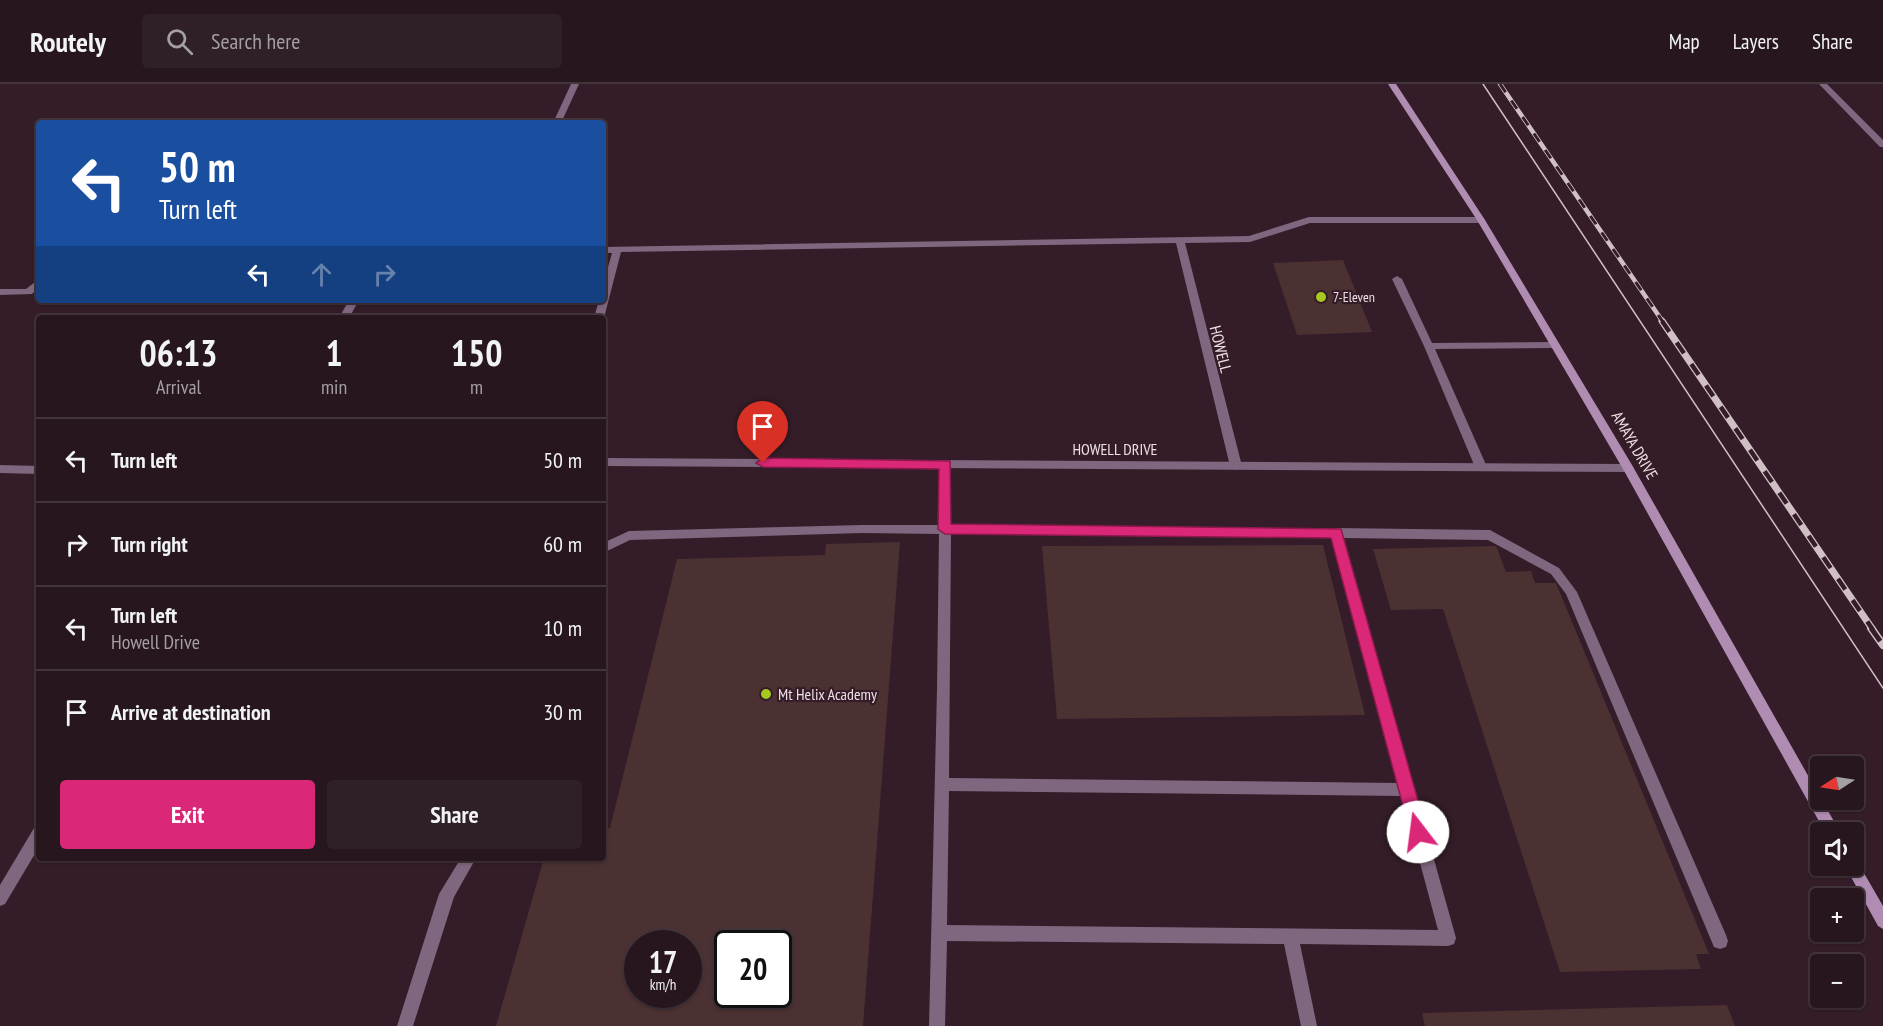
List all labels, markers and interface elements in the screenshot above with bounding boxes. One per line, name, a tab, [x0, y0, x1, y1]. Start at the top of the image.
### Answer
search box	[142, 14, 562, 68]
text: Routely	[30, 23, 106, 60]
icon: search	[163, 25, 196, 58]
text: Search here	[211, 27, 300, 55]
text: Map	[1669, 28, 1700, 55]
text: Layers	[1733, 28, 1779, 55]
text: Share	[1812, 28, 1853, 55]
text: 50 m	[159, 139, 236, 194]
icon: left	[60, 144, 138, 222]
text: Turn left	[159, 192, 237, 226]
icon: left	[242, 258, 275, 291]
icon: ahead	[305, 258, 338, 291]
icon: right	[368, 258, 401, 291]
place label: 7-Eleven	[1333, 288, 1375, 306]
marker: 7-Eleven	[1314, 290, 1328, 304]
street label: HOWELL	[1205, 323, 1237, 375]
text: 06:13	[140, 329, 217, 376]
text: 1	[325, 329, 343, 376]
text: 150	[451, 329, 502, 376]
text: Arrival	[156, 374, 201, 400]
text: min	[321, 374, 347, 400]
text: m	[470, 374, 483, 400]
pin	[737, 401, 788, 463]
street label: AMAYA DRIVE	[1608, 407, 1663, 483]
icon: arrive	[746, 410, 779, 443]
street label: HOWELL DRIVE	[1073, 439, 1158, 459]
icon: left	[60, 444, 93, 477]
text: Turn left	[111, 446, 177, 474]
text: 50 m	[543, 446, 582, 474]
icon: right	[60, 528, 93, 561]
text: Turn right	[111, 530, 188, 558]
text: 60 m	[543, 530, 582, 558]
text: Turn left	[111, 601, 177, 629]
icon: left	[60, 612, 93, 645]
text: 10 m	[543, 614, 582, 642]
text: Howell Drive	[111, 629, 200, 655]
place label: Mt Helix Academy	[778, 684, 877, 704]
marker: Mt Helix Academy	[759, 687, 773, 701]
icon: arrive	[60, 696, 93, 729]
text: Arrive at destination	[111, 698, 271, 726]
text: 30 m	[543, 698, 582, 726]
north arrow	[1810, 756, 1864, 810]
map controls	[1810, 756, 1864, 1008]
button: Exit	[60, 780, 315, 849]
button: Share	[327, 780, 582, 849]
position arrow	[1386, 800, 1450, 864]
button: sound	[1810, 822, 1864, 876]
button: +	[1810, 888, 1864, 942]
speed limit sign: 20	[714, 930, 792, 1008]
text: 17	[649, 942, 677, 981]
button: −	[1810, 954, 1864, 1008]
text: km/h	[650, 975, 676, 994]

